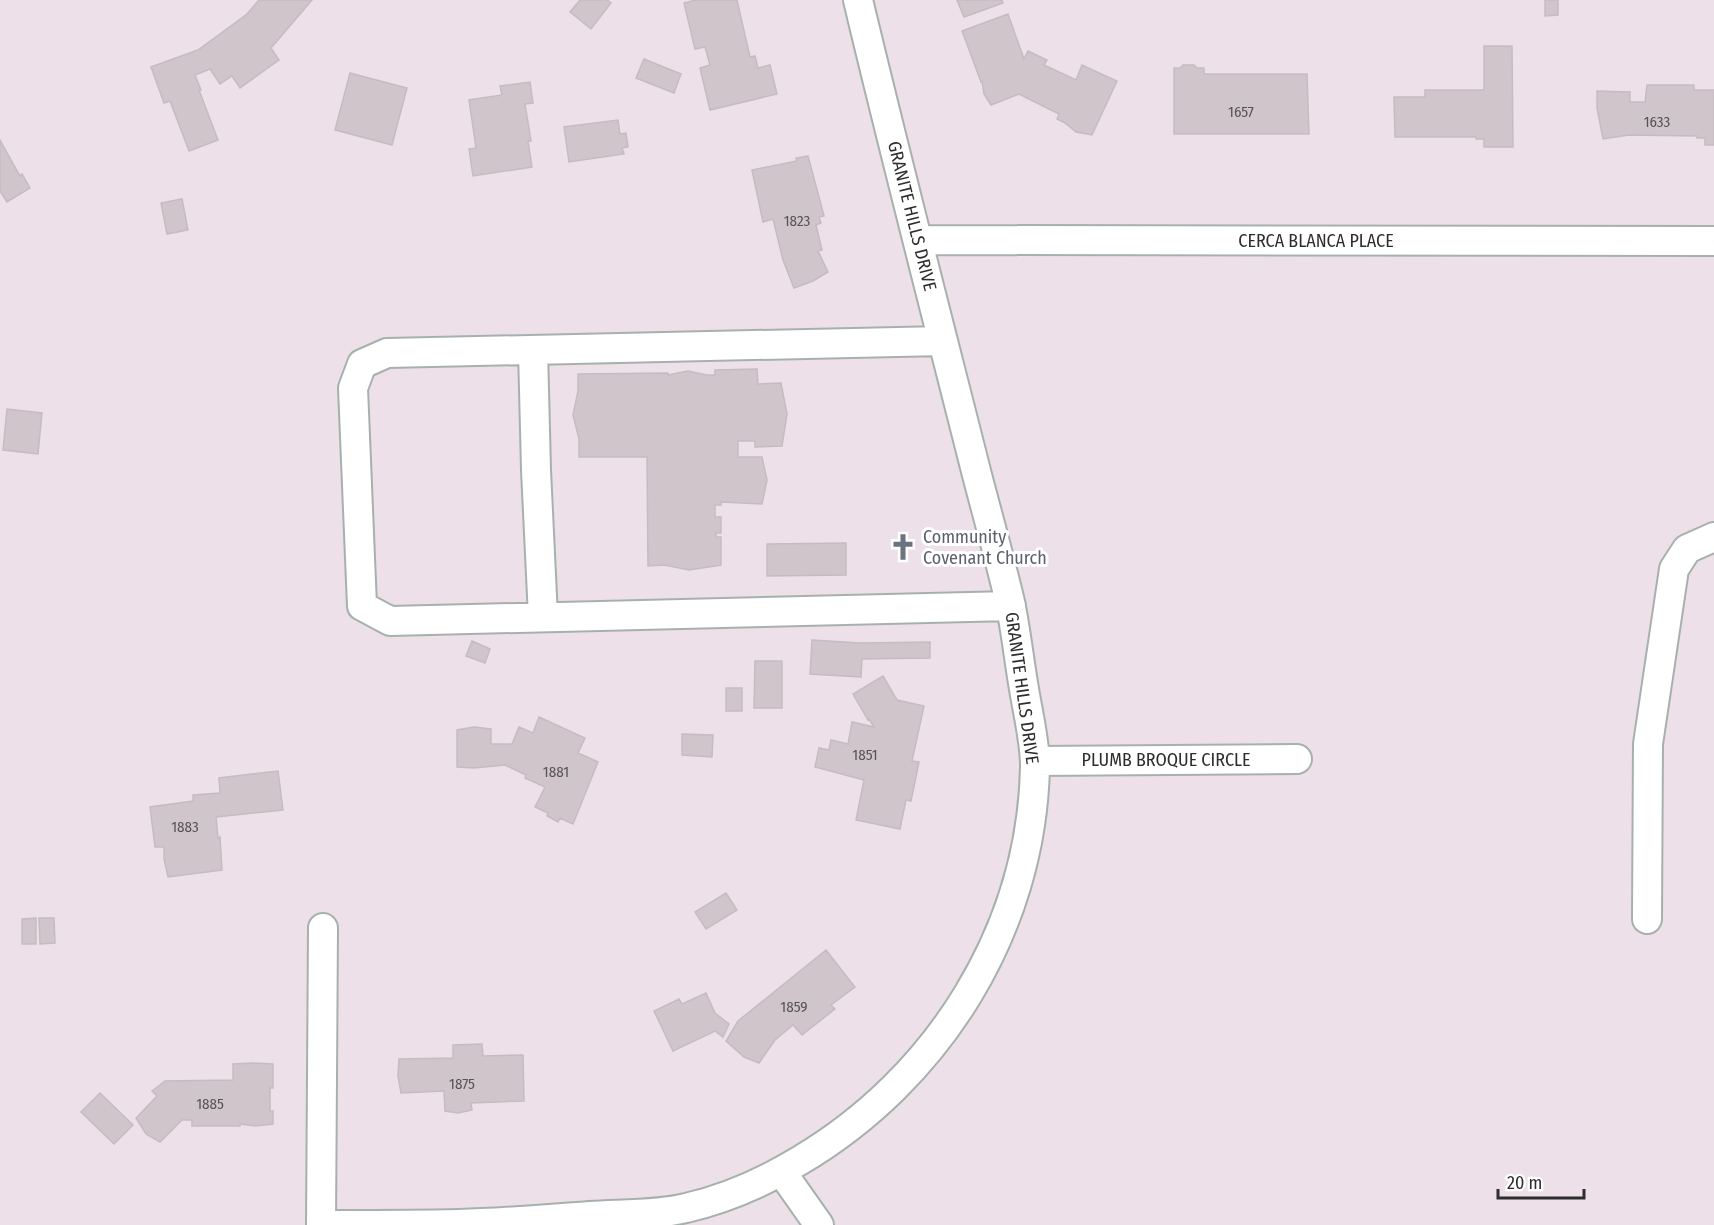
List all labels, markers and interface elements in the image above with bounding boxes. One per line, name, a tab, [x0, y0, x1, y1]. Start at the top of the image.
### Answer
house number: 1657	[1228, 103, 1254, 121]
house number: 1633	[1644, 113, 1671, 131]
street label: GRANITE HILLS DRIVE	[883, 139, 941, 293]
house number: 1823	[784, 212, 811, 230]
street label: CERCA BLANCA PLACE	[1238, 230, 1394, 252]
place label: Community Covenant Church	[923, 526, 1047, 569]
church icon: Community Covenant Church	[888, 532, 918, 562]
street label: GRANITE HILLS DRIVE	[1000, 611, 1044, 765]
house number: 1851	[852, 746, 878, 764]
street label: PLUMB BROQUE CIRCLE	[1082, 749, 1250, 771]
house number: 1881	[543, 763, 569, 781]
house number: 1883	[171, 818, 199, 836]
house number: 1859	[780, 998, 808, 1016]
house number: 1875	[449, 1075, 475, 1093]
house number: 1885	[196, 1095, 224, 1113]
scale bar	[1498, 1162, 1584, 1200]
text: 20 m	[1507, 1172, 1542, 1194]

